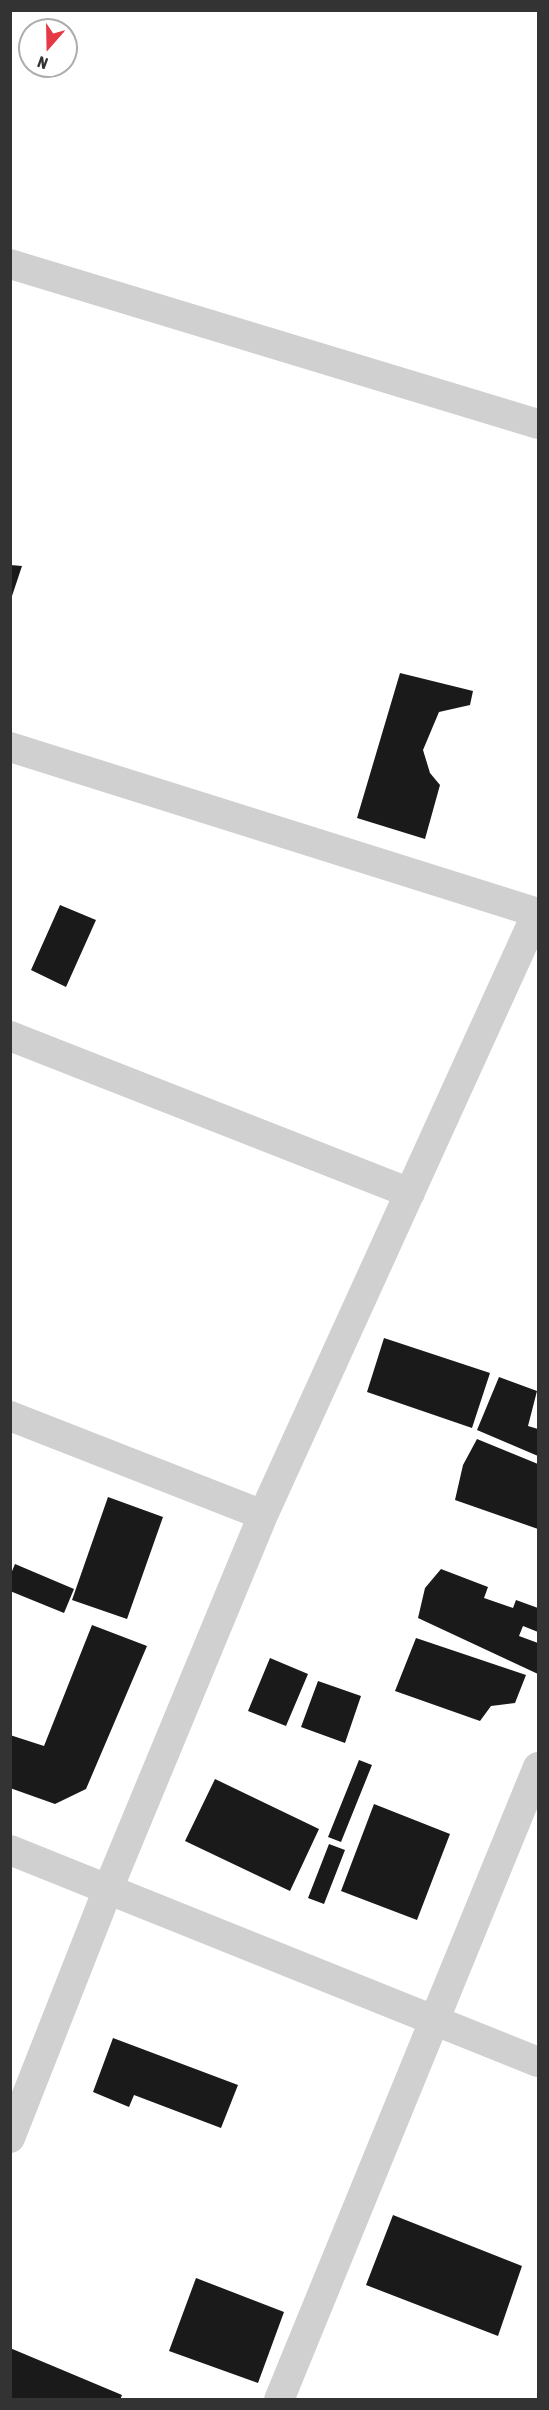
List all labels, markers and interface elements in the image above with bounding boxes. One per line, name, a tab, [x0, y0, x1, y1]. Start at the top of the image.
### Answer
north arrow	[18, 18, 78, 78]
text: N	[35, 53, 50, 73]

